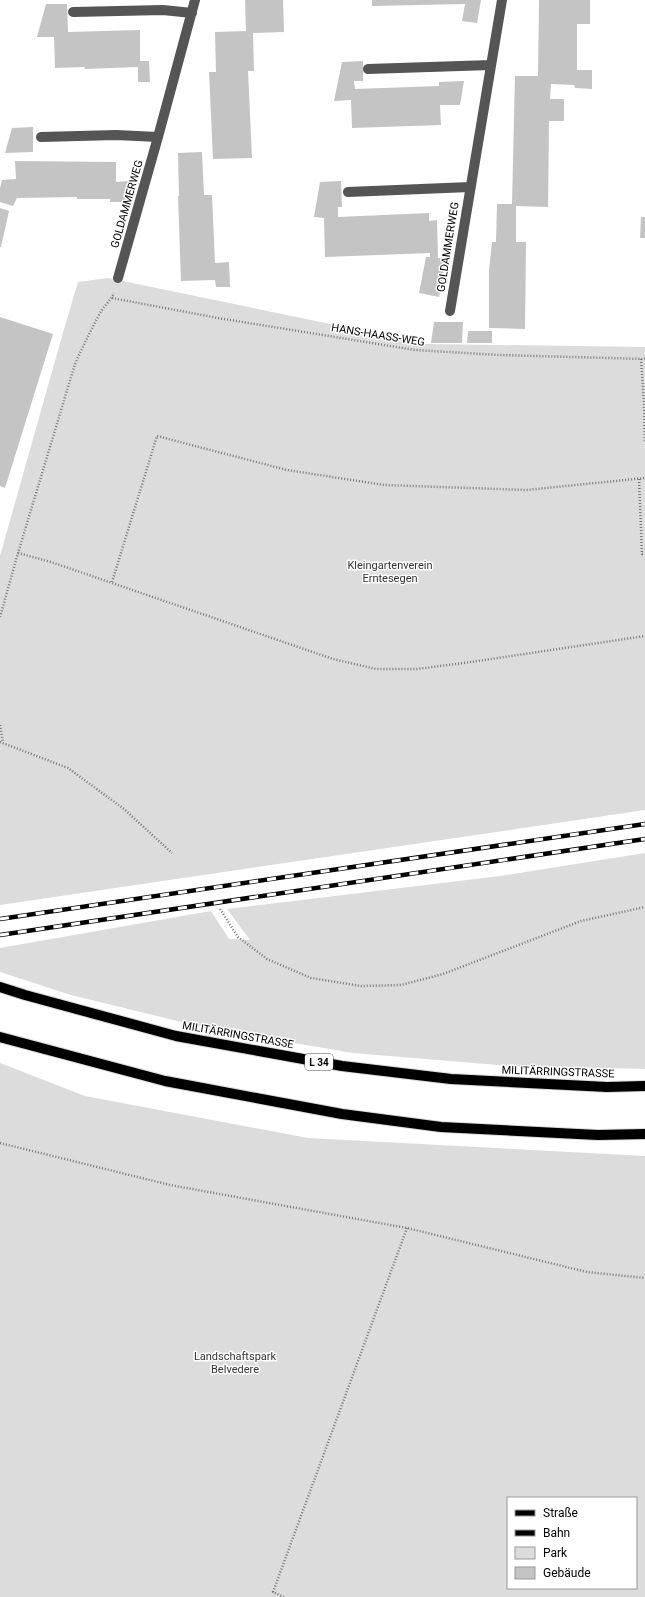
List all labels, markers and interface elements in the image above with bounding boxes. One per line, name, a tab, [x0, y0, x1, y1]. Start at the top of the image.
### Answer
street label: GOLDAMMERWEG	[108, 158, 146, 250]
street label: GOLDAMMERWEG	[434, 201, 462, 293]
street label: HANS-HAASS-WEG	[330, 321, 426, 349]
park label: Kleingartenverein Erntesegen	[347, 559, 433, 585]
street label: MILITÄRRINGSTRASSE	[181, 1019, 295, 1051]
road number: L 34	[305, 1054, 333, 1070]
street label: MILITÄRRINGSTRASSE	[501, 1064, 615, 1080]
park label: Landschaftspark Belvedere	[194, 1350, 277, 1376]
legend	[507, 1497, 637, 1589]
text: Straße	[543, 1506, 578, 1520]
text: Bahn	[543, 1526, 570, 1540]
text: Park	[543, 1546, 568, 1560]
text: Gebäude	[543, 1566, 591, 1580]

